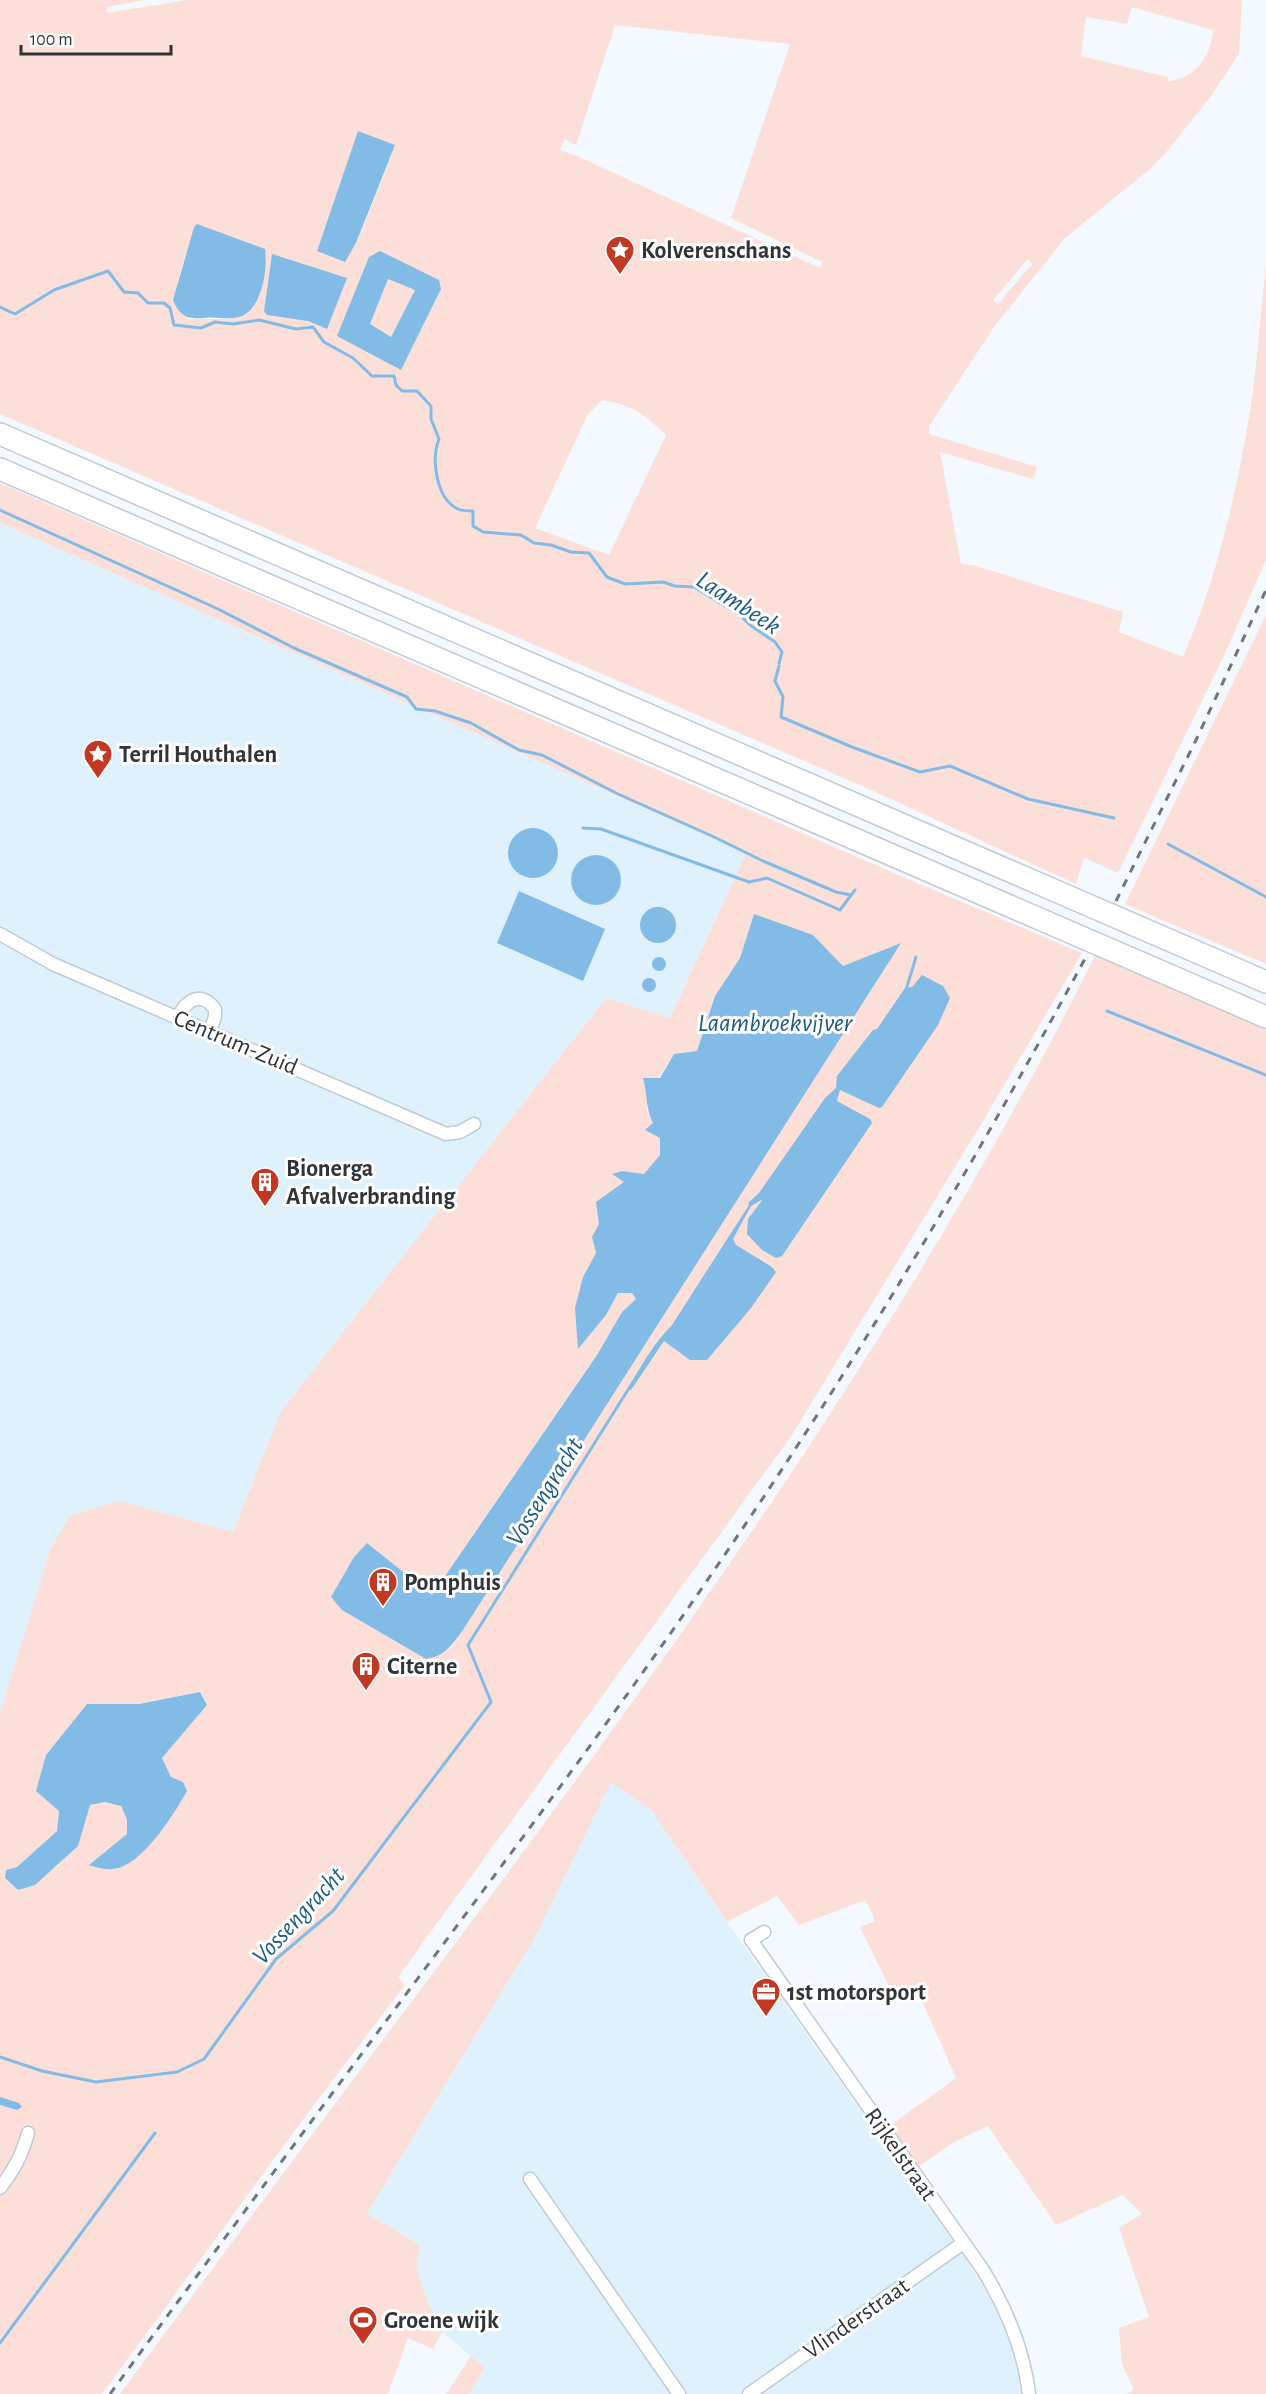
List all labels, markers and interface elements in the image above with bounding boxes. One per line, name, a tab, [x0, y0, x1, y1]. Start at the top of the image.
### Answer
scale bar	[21, 18, 171, 56]
text: 100 m	[30, 31, 73, 49]
place icon: Kolverenschans	[604, 234, 636, 276]
place label: Kolverenschans	[641, 239, 791, 263]
water label: Laambeek	[692, 566, 785, 640]
place icon: Terril Houthalen	[82, 738, 114, 780]
place label: Terril Houthalen	[119, 743, 277, 767]
street label: Centrum-Zuid	[170, 1006, 301, 1080]
water label: Laambroekvijver	[698, 1010, 854, 1036]
place label: Bionerga Afvalverbranding	[286, 1157, 456, 1209]
building icon: Bionerga Afvalverbranding	[249, 1166, 281, 1208]
water label: Vossengracht	[501, 1432, 589, 1550]
building icon: Pomphuis	[367, 1566, 399, 1608]
place label: Pomphuis	[404, 1571, 501, 1595]
building icon: Citerne	[350, 1650, 382, 1692]
place label: Citerne	[387, 1655, 457, 1679]
water label: Vossengracht	[247, 1862, 350, 1969]
office icon: 1st motorsport	[750, 1976, 782, 2018]
place label: 1st motorsport	[787, 1981, 926, 2005]
street label: Rijkelstraat	[860, 2104, 941, 2206]
street label: Vlinderstraat	[799, 2274, 914, 2364]
sports icon: Groene wijk	[347, 2304, 379, 2346]
place label: Groene wijk	[384, 2309, 499, 2333]

